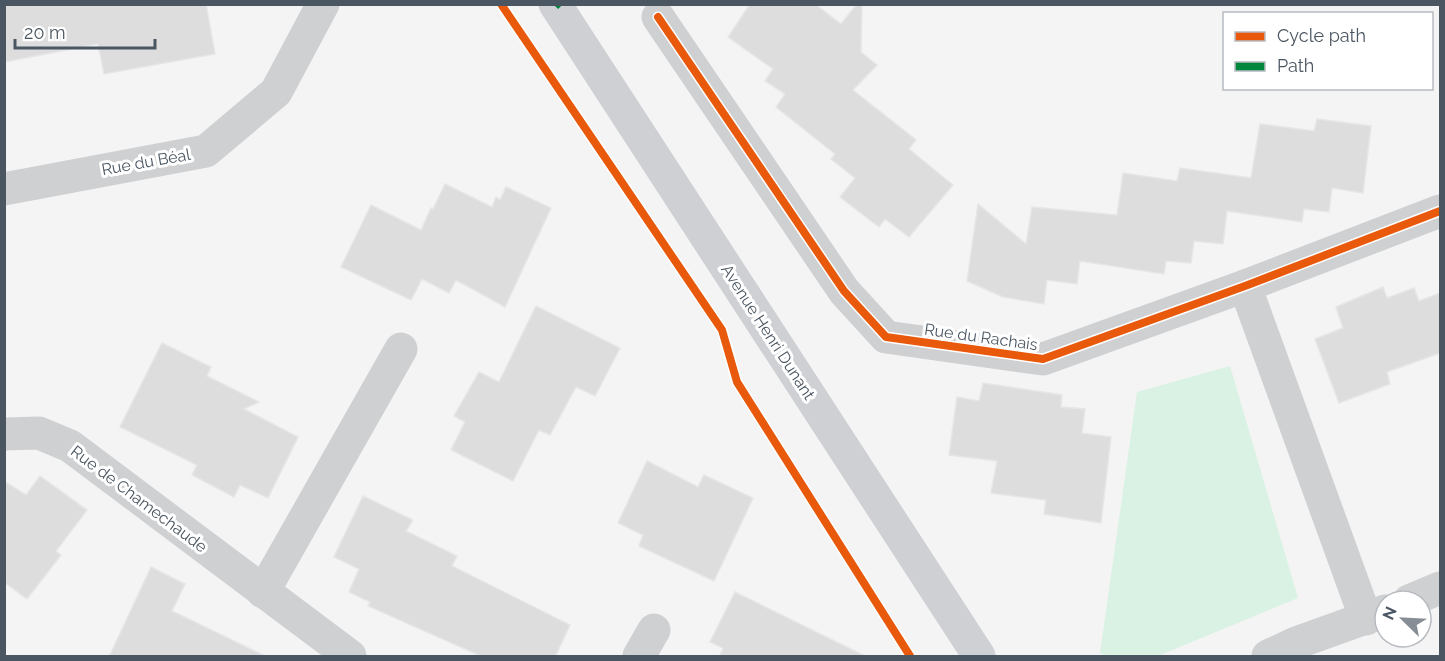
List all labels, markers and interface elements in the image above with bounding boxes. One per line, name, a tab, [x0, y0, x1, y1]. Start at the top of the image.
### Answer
scale bar	[15, 12, 154, 50]
legend	[1223, 12, 1433, 90]
text: 20 m	[24, 22, 66, 43]
text: Cycle path	[1277, 25, 1366, 46]
text: Path	[1277, 55, 1314, 76]
street label: Rue du Béal	[100, 145, 193, 179]
street label: Avenue Henri Dunant	[717, 261, 819, 404]
street label: Rue du Rachais	[923, 320, 1039, 354]
street label: Rue de Chamechaude	[67, 442, 211, 556]
north arrow	[1373, 589, 1433, 649]
text: N	[1379, 604, 1401, 623]

